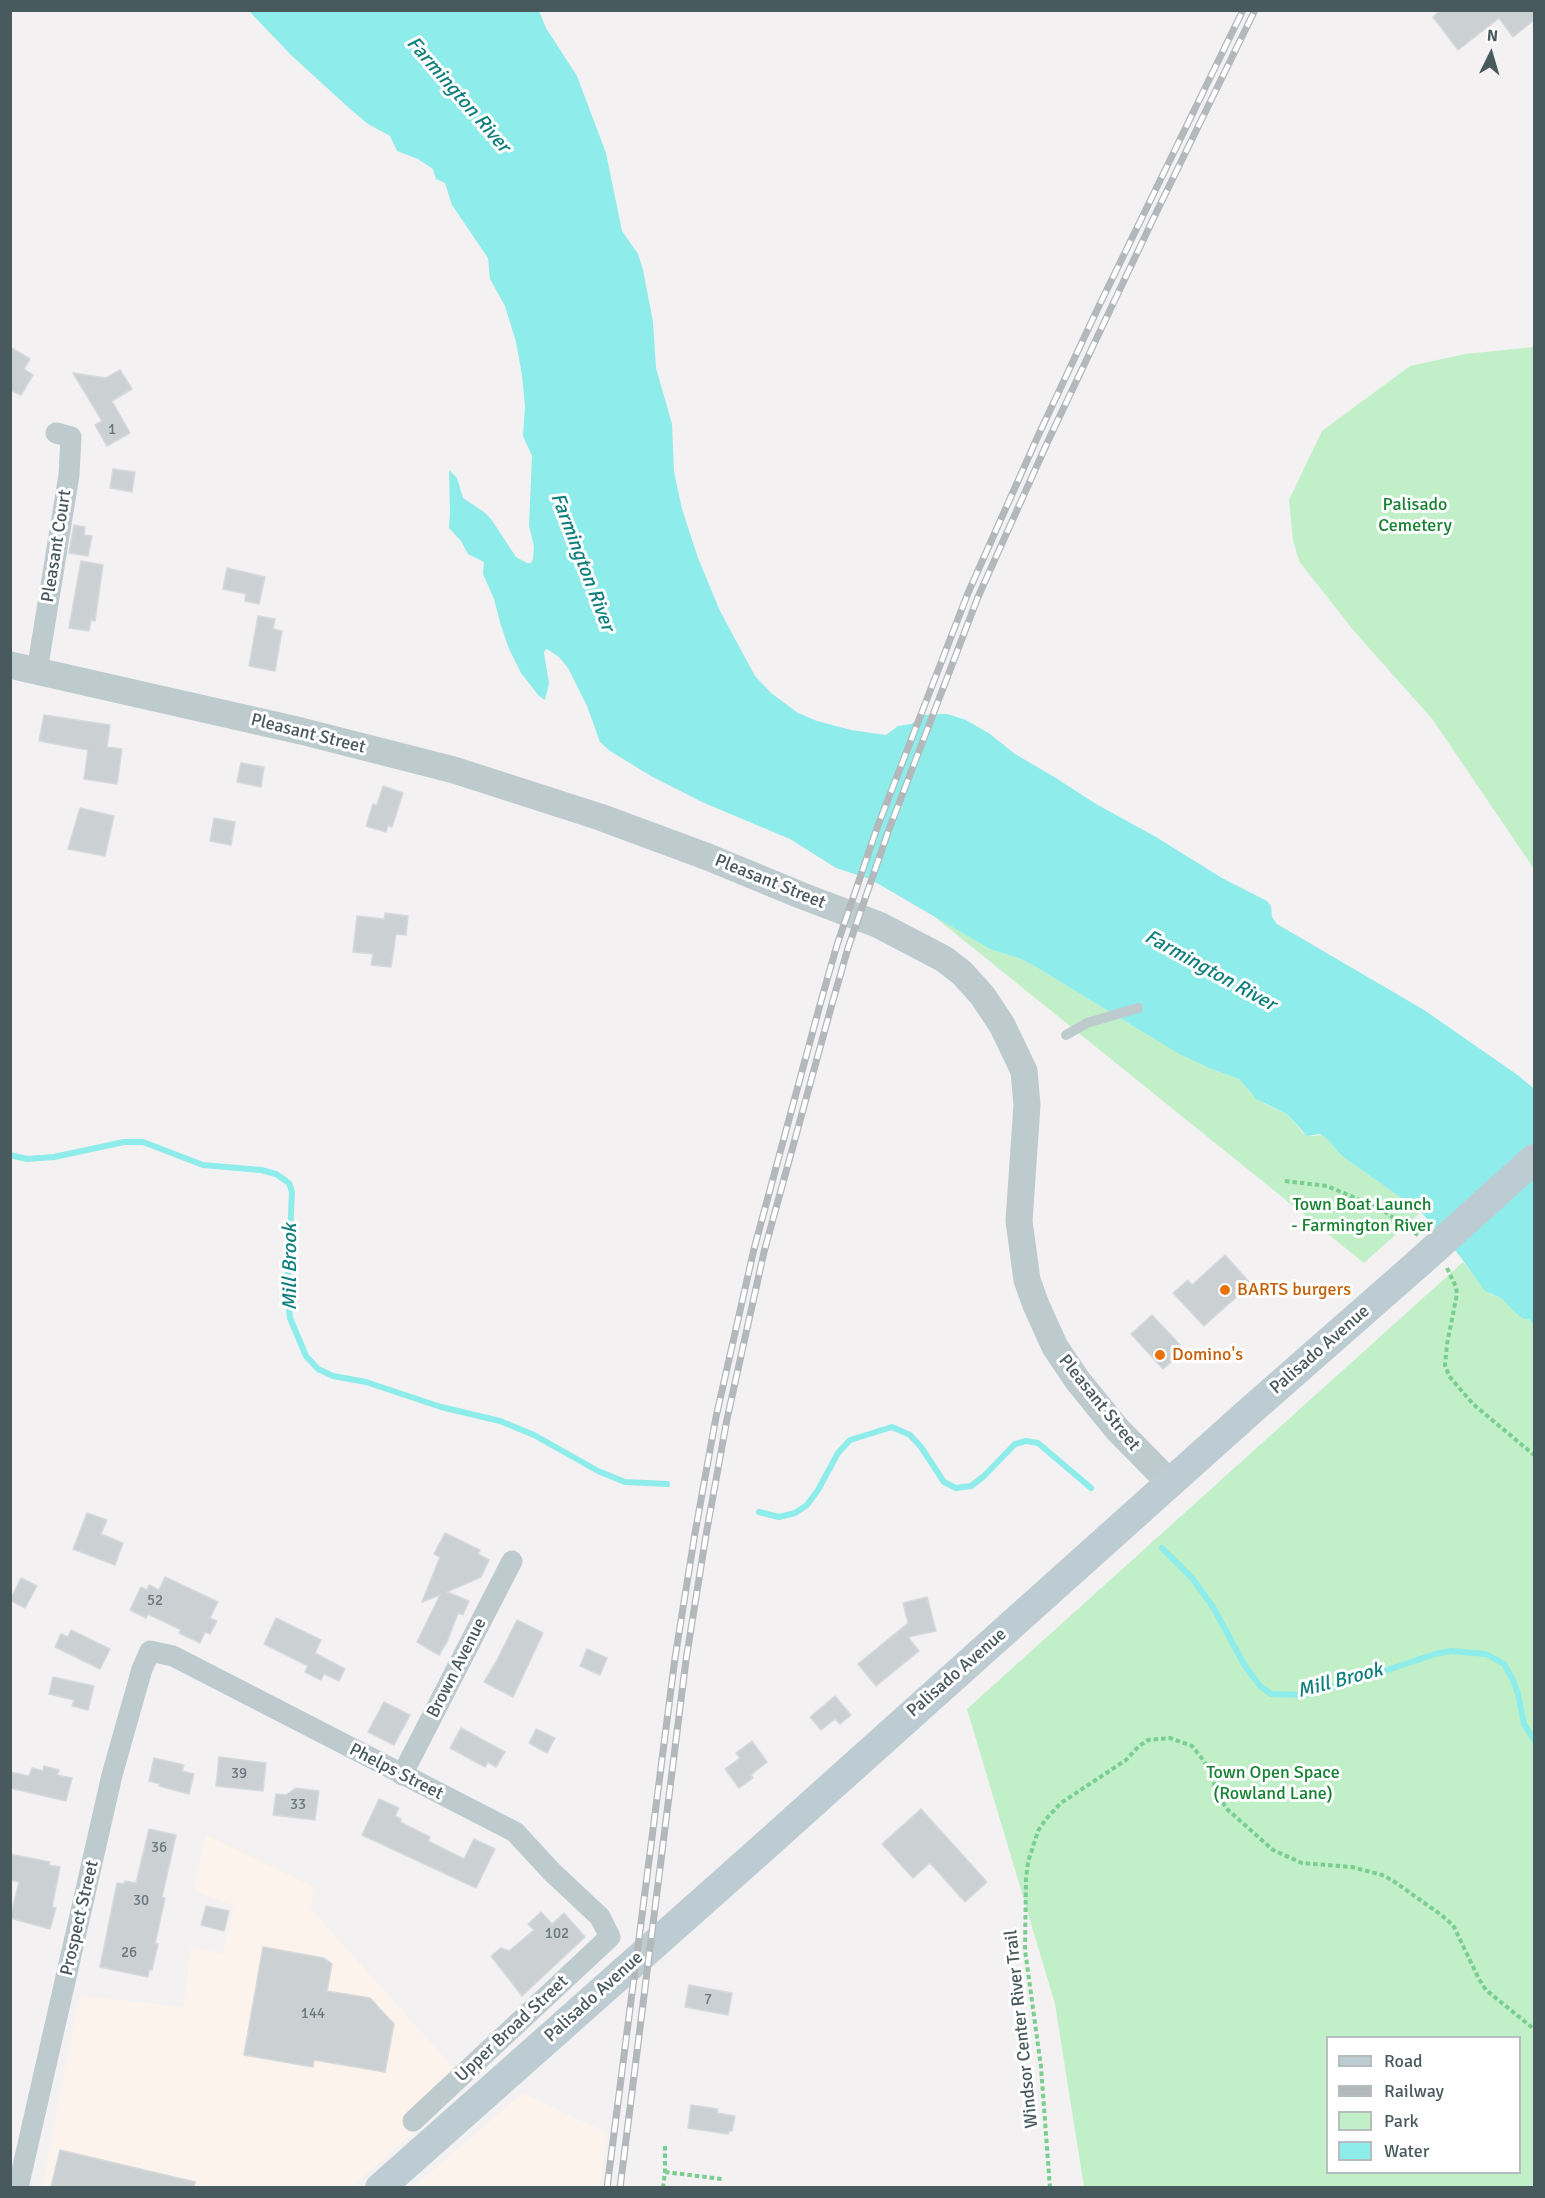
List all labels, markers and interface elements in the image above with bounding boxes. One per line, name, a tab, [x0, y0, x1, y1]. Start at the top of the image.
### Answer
north arrow	[1461, 24, 1521, 84]
text: N	[1486, 26, 1499, 47]
water label: Farmington River	[401, 32, 515, 158]
house number: 1	[108, 421, 116, 439]
street label: Pleasant Court	[37, 488, 77, 604]
water label: Farmington River	[545, 490, 619, 634]
park label: Palisado Cemetery	[1378, 494, 1452, 536]
street label: Pleasant Street	[248, 709, 368, 759]
street label: Pleasant Street	[712, 850, 828, 914]
water label: Farmington River	[1140, 925, 1280, 1017]
park label: Town Boat Launch - Farmington River	[1291, 1194, 1433, 1236]
water label: Mill Brook	[279, 1223, 303, 1311]
place label: BARTS burgers	[1237, 1279, 1351, 1301]
marker: BARTS burgers	[1218, 1283, 1232, 1297]
street label: Palisado Avenue	[1266, 1301, 1374, 1399]
place label: Domino's	[1172, 1344, 1243, 1366]
marker: Domino's	[1153, 1348, 1167, 1362]
street label: Pleasant Street	[1054, 1351, 1144, 1455]
house number: 52	[147, 1592, 163, 1610]
street label: Brown Avenue	[423, 1614, 491, 1722]
street label: Palisado Avenue	[903, 1624, 1011, 1722]
water label: Mill Brook	[1295, 1658, 1385, 1704]
street label: Phelps Street	[345, 1739, 447, 1805]
park label: Town Open Space (Rowland Lane)	[1206, 1762, 1340, 1804]
house number: 39	[231, 1765, 247, 1783]
house number: 33	[290, 1796, 306, 1814]
house number: 36	[151, 1839, 167, 1857]
street label: Prospect Street	[56, 1858, 104, 1978]
house number: 30	[133, 1892, 149, 1910]
house number: 102	[545, 1925, 569, 1943]
street label: Windsor Center River Trail	[1001, 1929, 1043, 2129]
house number: 26	[121, 1944, 137, 1962]
street label: Palisado Avenue	[540, 1947, 648, 2047]
street label: Upper Broad Street	[451, 1971, 573, 2087]
house number: 7	[704, 1991, 712, 2009]
house number: 144	[301, 2005, 325, 2023]
legend	[1326, 2036, 1521, 2174]
text: Road	[1384, 2050, 1423, 2072]
text: Railway	[1384, 2080, 1444, 2102]
text: Park	[1384, 2110, 1419, 2132]
text: Water	[1384, 2140, 1429, 2162]

